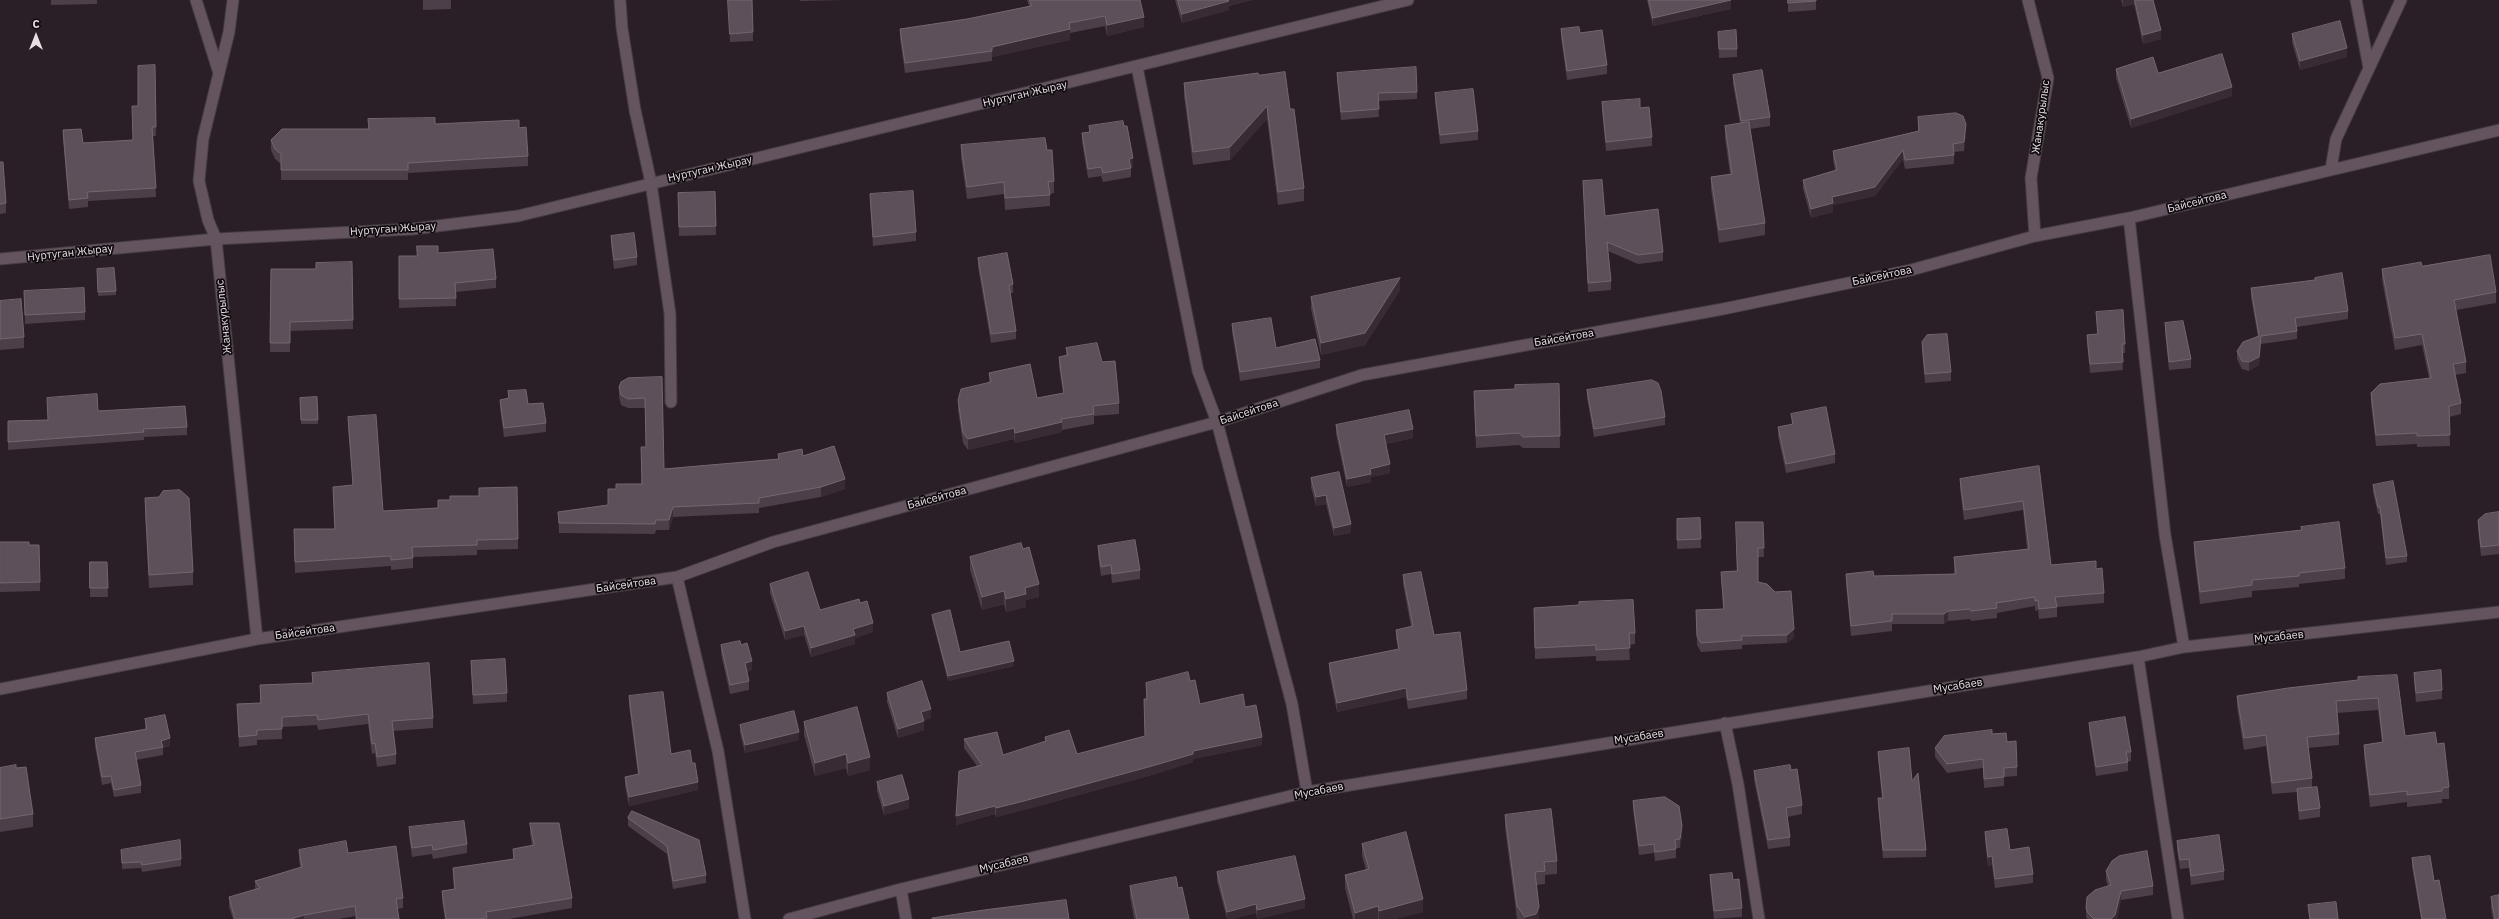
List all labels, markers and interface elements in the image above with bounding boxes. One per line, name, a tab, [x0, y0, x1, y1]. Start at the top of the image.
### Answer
north arrow	[16, 16, 56, 56]
text: С	[32, 17, 40, 31]
street label: Нуртуган Жырау	[982, 78, 1068, 110]
street label: Жанакурылыс	[2029, 79, 2053, 155]
street label: Нуртуган Жырау	[667, 153, 753, 185]
street label: Байсейтова	[2166, 188, 2228, 216]
street label: Нуртуган Жырау	[350, 219, 436, 239]
street label: Нуртуган Жырау	[26, 242, 114, 264]
street label: Байсейтова	[1851, 263, 1913, 289]
street label: Жанакурылыс	[214, 279, 234, 355]
street label: Байсейтова	[1533, 326, 1595, 350]
street label: Байсейтова	[1218, 396, 1280, 428]
street label: Байсейтова	[906, 484, 968, 512]
street label: Байсейтова	[595, 574, 657, 596]
street label: Байсейтова	[274, 621, 336, 643]
street label: Мусабаев	[2253, 628, 2305, 646]
street label: Мусабаев	[1932, 676, 1984, 696]
street label: Мусабаев	[1613, 727, 1665, 747]
street label: Мусабаев	[1293, 780, 1345, 802]
street label: Мусабаев	[978, 852, 1030, 876]

